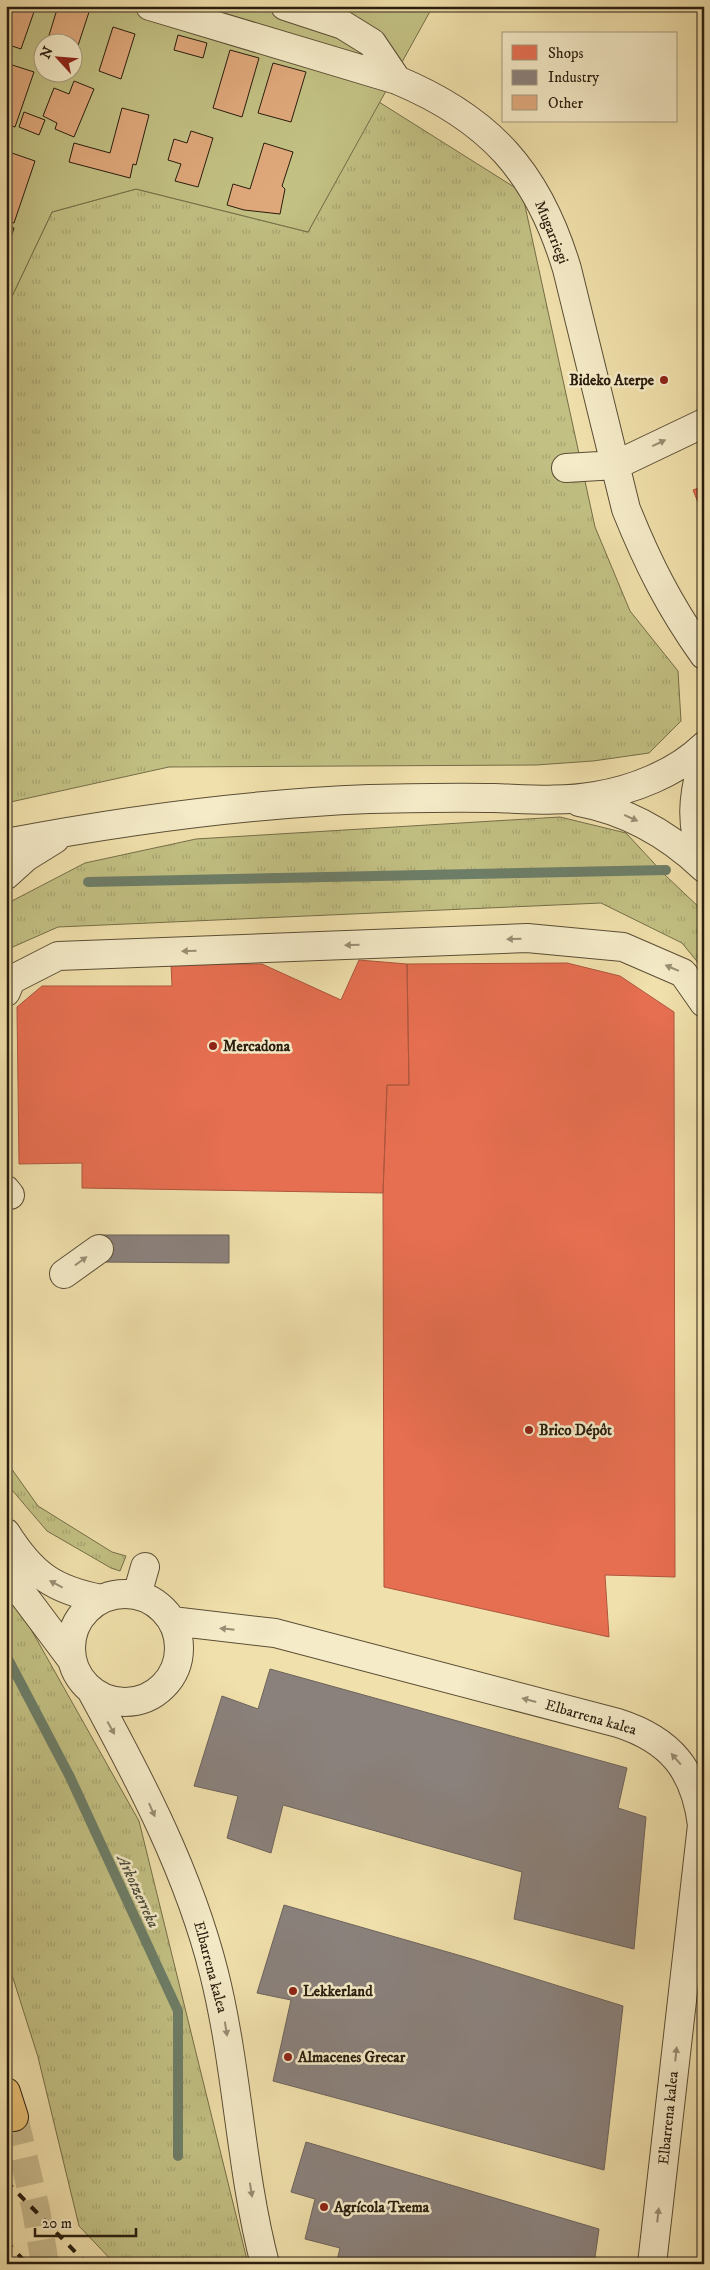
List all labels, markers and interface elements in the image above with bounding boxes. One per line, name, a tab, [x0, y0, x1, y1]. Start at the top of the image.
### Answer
north arrow	[32, 32, 82, 82]
legend	[502, 32, 678, 122]
text: N	[37, 43, 58, 62]
text: Shops	[548, 44, 584, 63]
text: Industry	[548, 68, 600, 87]
text: Other	[548, 94, 583, 113]
street label: Mugarriegi	[530, 198, 573, 267]
place label: Bideko Aterpe	[569, 371, 655, 390]
marker: Bideko Aterpe	[658, 374, 670, 386]
one-way arrow	[652, 439, 666, 447]
one-way arrow	[624, 814, 638, 822]
one-way arrow	[506, 935, 522, 943]
one-way arrow	[343, 941, 359, 949]
one-way arrow	[181, 947, 197, 955]
one-way arrow	[665, 964, 679, 972]
place label: Mercadona	[223, 1037, 291, 1056]
marker: Mercadona	[207, 1040, 219, 1052]
one-way arrow	[74, 1256, 88, 1266]
place label: Brico Dépôt	[539, 1421, 612, 1440]
marker: Brico Dépôt	[523, 1424, 535, 1436]
one-way arrow	[49, 1580, 63, 1588]
one-way arrow	[218, 1624, 234, 1632]
street label: Elbarrena kalea	[543, 1695, 639, 1740]
one-way arrow	[521, 1696, 536, 1704]
one-way arrow	[107, 1721, 116, 1734]
one-way arrow	[671, 1753, 682, 1766]
one-way arrow	[148, 1803, 156, 1817]
water label: Arkotzerreka	[112, 1850, 164, 1931]
street label: Elbarrena kalea	[189, 1919, 232, 2016]
place label: Lekkerland	[303, 1982, 373, 2001]
marker: Lekkerland	[287, 1985, 299, 1997]
one-way arrow	[223, 2022, 231, 2038]
one-way arrow	[672, 2046, 680, 2062]
place label: Almacenes Grecar	[297, 2048, 406, 2067]
marker: Almacenes Grecar	[282, 2051, 294, 2063]
street label: Elbarrena kalea	[654, 2070, 683, 2166]
one-way arrow	[247, 2182, 255, 2198]
place label: Agrícola Txema	[333, 2198, 430, 2217]
marker: Agrícola Txema	[318, 2201, 330, 2213]
scale bar	[35, 2205, 136, 2237]
one-way arrow	[654, 2207, 662, 2223]
text: 20 m	[42, 2214, 72, 2233]

